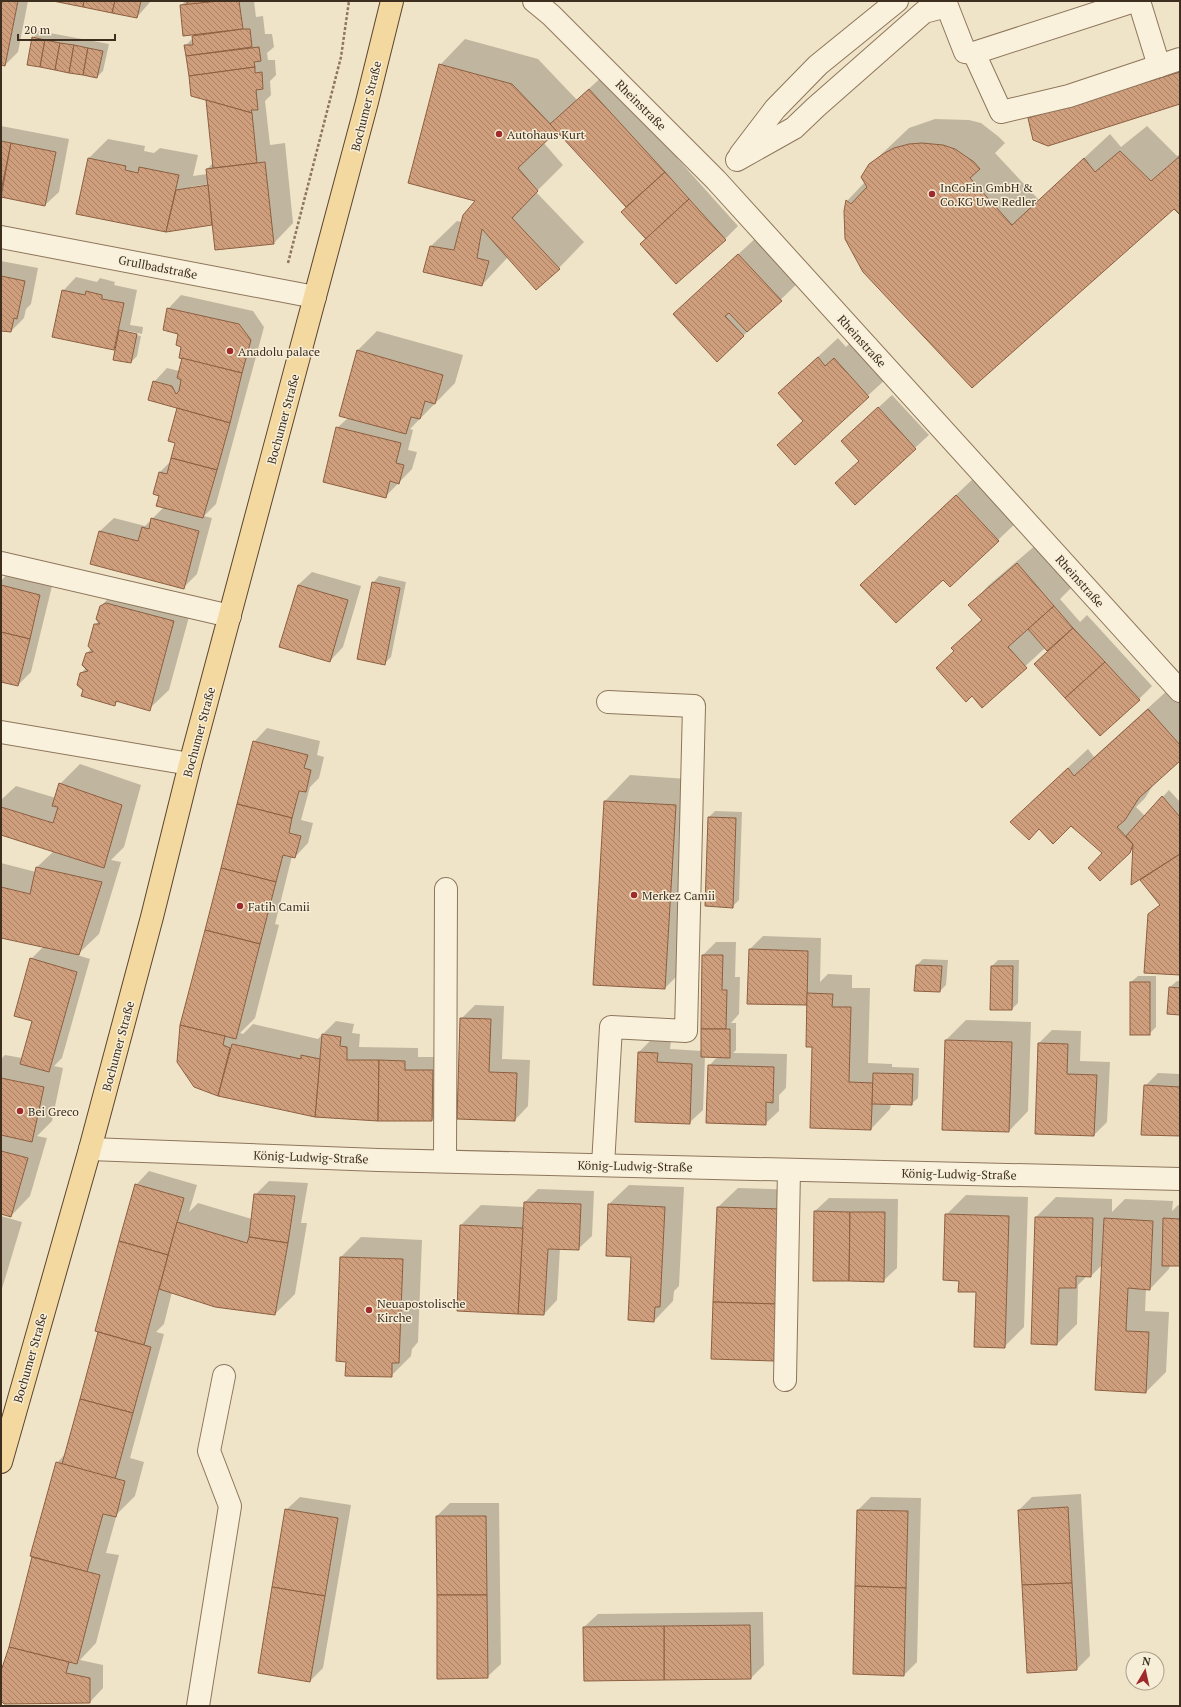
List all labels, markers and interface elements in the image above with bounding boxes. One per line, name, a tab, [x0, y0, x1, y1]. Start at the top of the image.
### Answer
scale bar	[18, 16, 115, 42]
text: 20 m	[24, 22, 51, 37]
street label: Bochumer Straße	[348, 59, 384, 153]
street label: Rheinstraße	[613, 77, 669, 133]
place label: Autohaus Kurt	[507, 127, 586, 142]
marker: Autohaus Kurt	[494, 129, 504, 139]
place label: InCoFin GmbH & Co.KG Uwe Redler	[940, 180, 1036, 209]
marker: InCoFin GmbH & Co.KG Uwe Redler	[927, 189, 937, 199]
street label: Grullbadstraße	[117, 252, 199, 282]
street label: Rheinstraße	[835, 312, 889, 370]
place label: Anadolu palace	[238, 344, 320, 359]
marker: Anadolu palace	[225, 346, 235, 356]
street label: Bochumer Straße	[264, 372, 302, 466]
street label: Rheinstraße	[1053, 552, 1107, 610]
street label: Bochumer Straße	[180, 685, 218, 779]
place label: Merkez Camii	[642, 888, 716, 903]
marker: Merkez Camii	[629, 890, 639, 900]
place label: Fatih Camii	[248, 899, 310, 914]
marker: Fatih Camii	[235, 901, 245, 911]
street label: Bochumer Straße	[99, 999, 137, 1093]
place label: Bei Greco	[28, 1104, 79, 1119]
marker: Bei Greco	[15, 1106, 25, 1116]
street label: König-Ludwig-Straße	[253, 1147, 369, 1167]
street label: König-Ludwig-Straße	[577, 1157, 693, 1175]
street label: König-Ludwig-Straße	[901, 1165, 1017, 1183]
place label: Neuapostolische Kirche	[377, 1296, 466, 1325]
marker: Neuapostolische Kirche	[364, 1305, 374, 1315]
street label: Bochumer Straße	[10, 1311, 50, 1405]
north arrow	[1125, 1651, 1165, 1691]
text: N	[1141, 1654, 1152, 1669]

